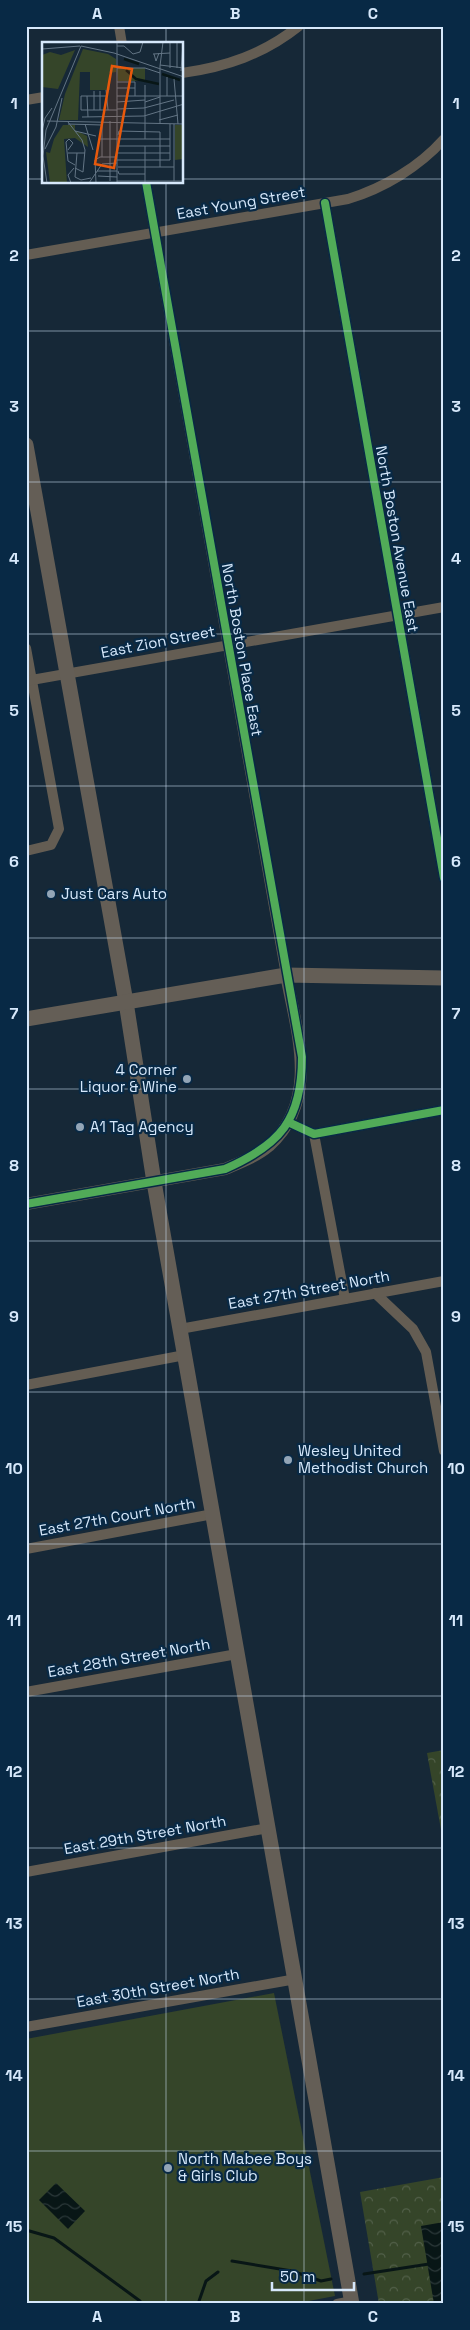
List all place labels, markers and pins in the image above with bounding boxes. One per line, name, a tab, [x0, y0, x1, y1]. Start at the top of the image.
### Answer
place label: Just Cars Auto	[61, 884, 167, 903]
marker: Just Cars Auto	[45, 888, 57, 900]
place label: 4 Corner Liquor & Wine	[80, 1060, 177, 1096]
marker: 4 Corner Liquor & Wine	[181, 1073, 193, 1085]
place label: A1 Tag Agency	[90, 1117, 194, 1136]
marker: A1 Tag Agency	[74, 1121, 86, 1133]
place label: Wesley United Methodist Church	[298, 1441, 428, 1477]
marker: Wesley United Methodist Church	[282, 1454, 294, 1466]
place label: North Mabee Boys & Girls Club	[178, 2149, 312, 2185]
marker: North Mabee Boys & Girls Club	[162, 2162, 174, 2174]

